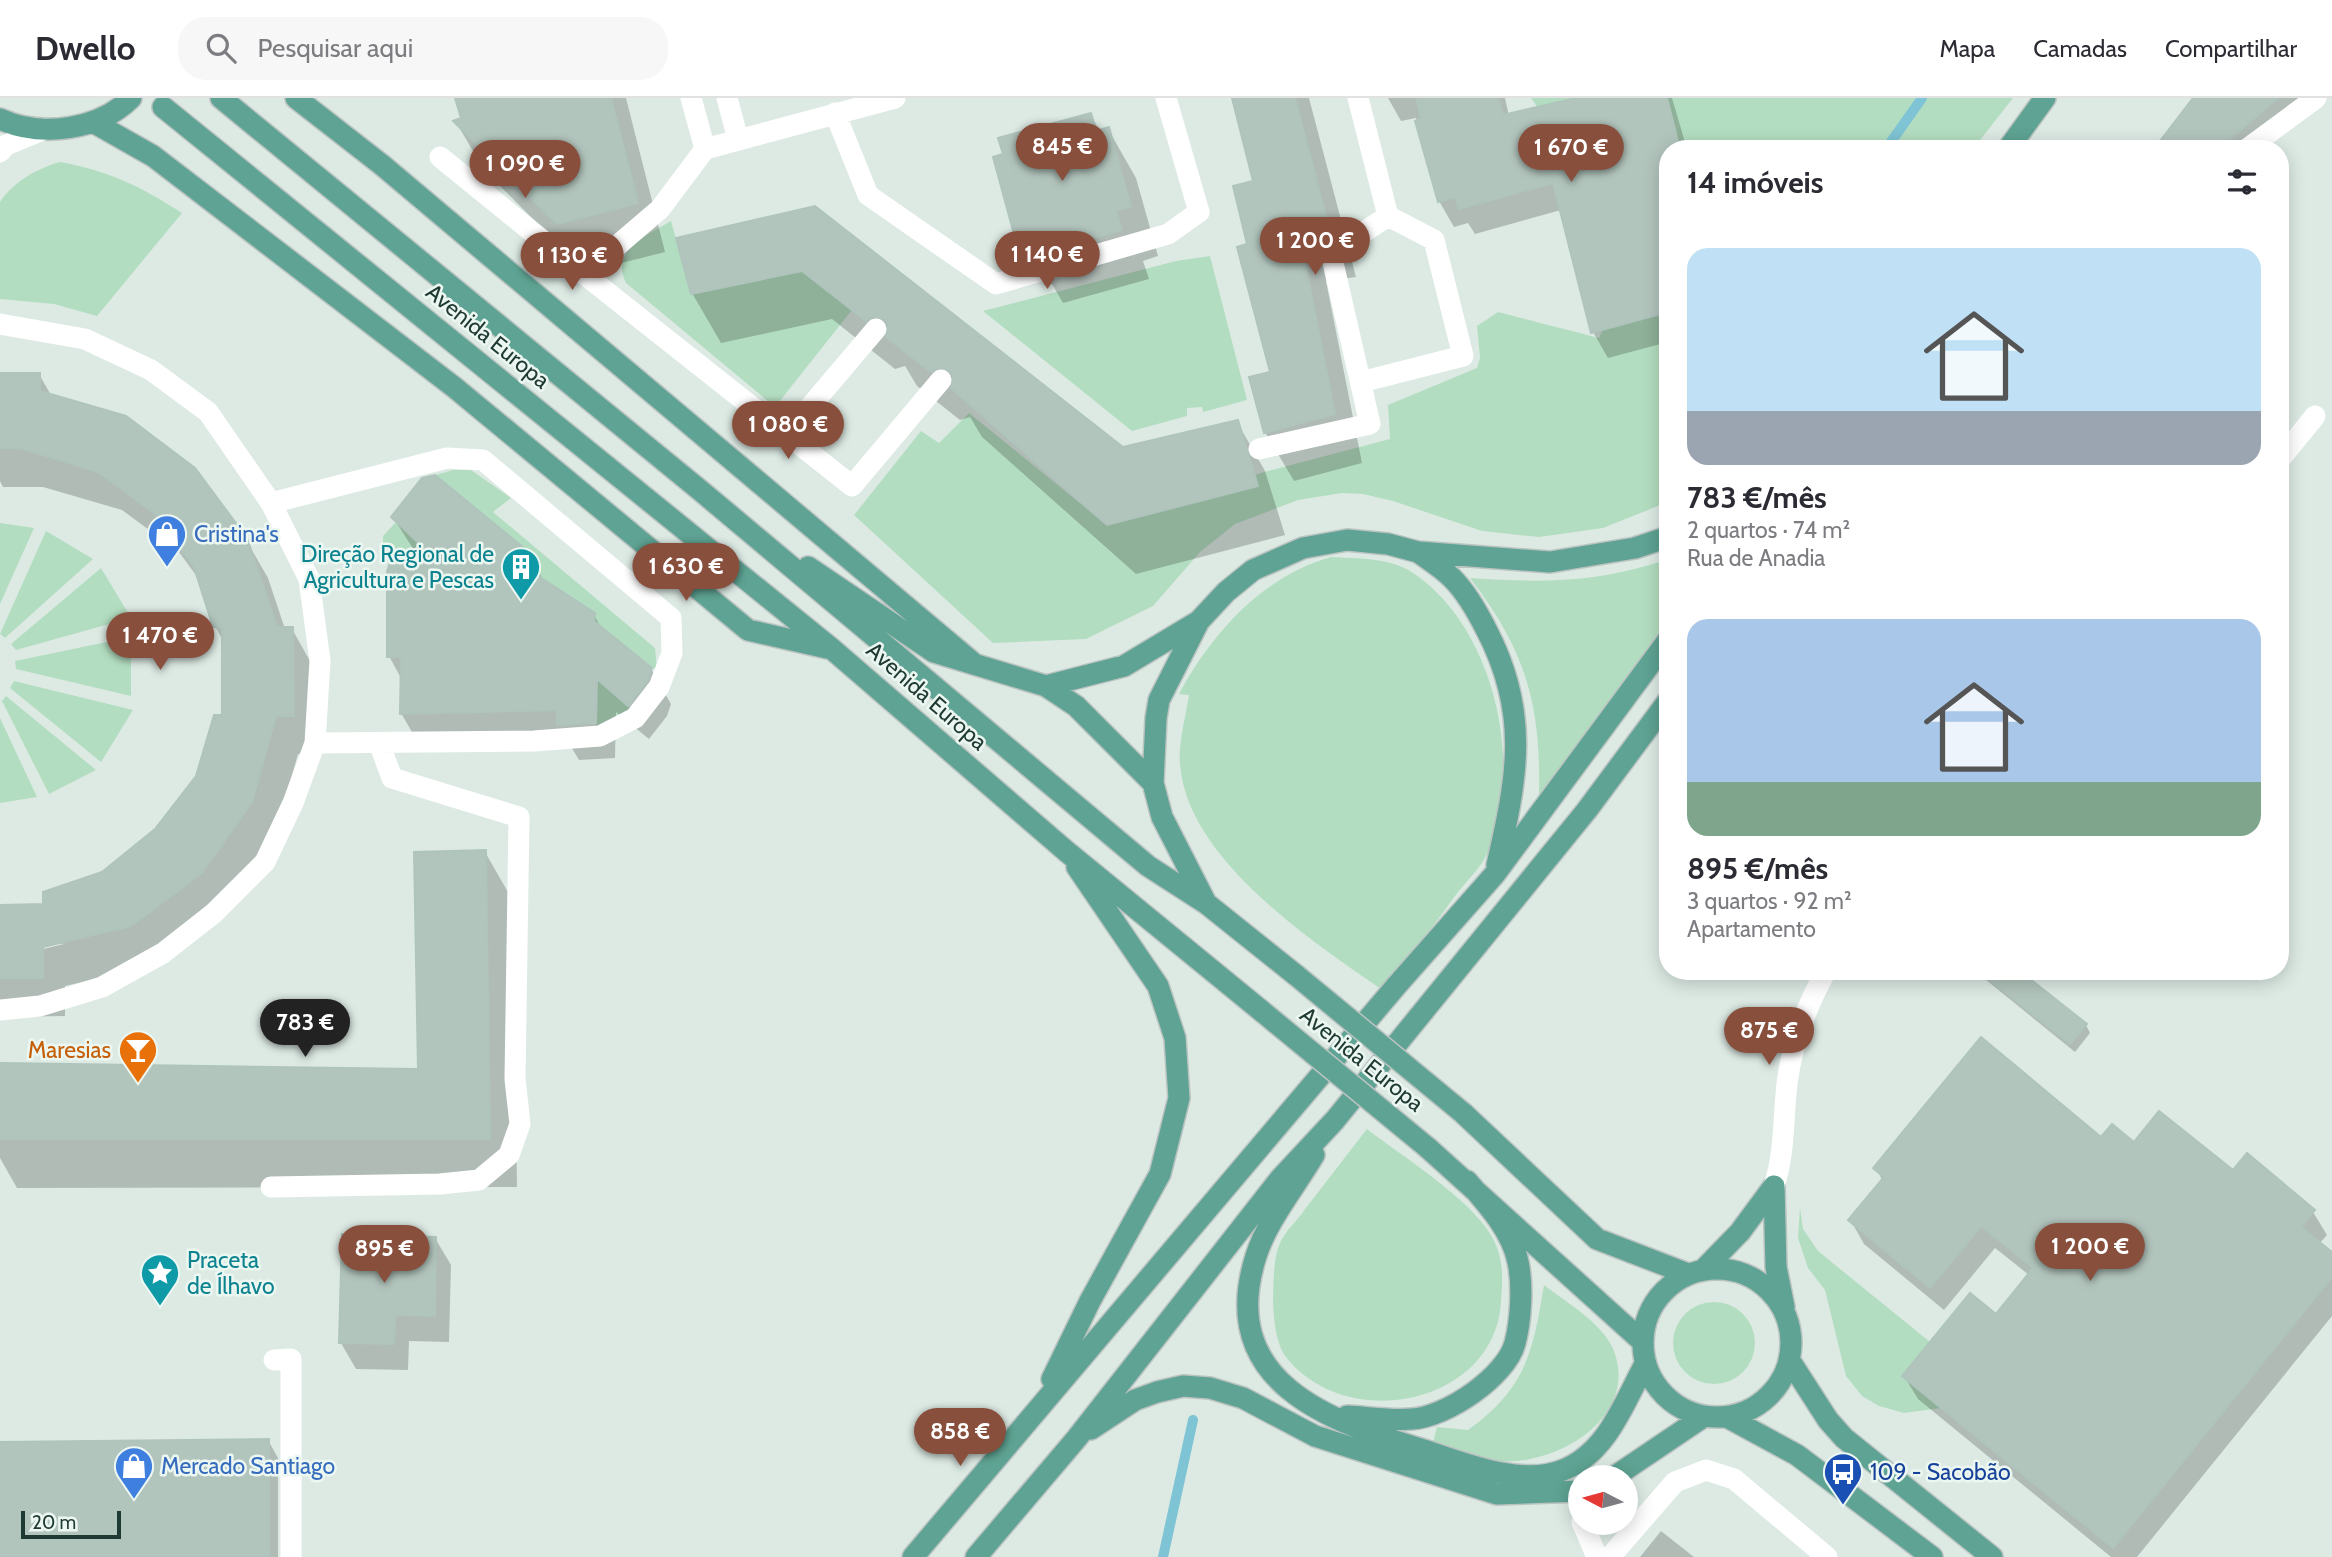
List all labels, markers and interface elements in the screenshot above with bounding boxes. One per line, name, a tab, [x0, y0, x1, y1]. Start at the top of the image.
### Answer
search box	[178, 17, 668, 80]
text: Dwello	[35, 28, 136, 68]
icon: search	[202, 29, 240, 67]
text: Pesquisar aqui	[258, 32, 413, 64]
text: Mapa	[1939, 34, 1995, 63]
text: Camadas	[2033, 34, 2127, 63]
text: Compartilhar	[2165, 34, 2297, 63]
pin: 845 €	[1013, 123, 1111, 183]
pin: 1 670 €	[1506, 125, 1636, 184]
text: 845 €	[1032, 132, 1092, 160]
text: 1 670 €	[1534, 133, 1608, 161]
pin: 1 090 €	[460, 140, 590, 200]
text: 1 090 €	[486, 149, 564, 177]
icon: filters	[2223, 163, 2261, 201]
text: 14 imóveis	[1687, 164, 1824, 201]
pin: 1 200 €	[1250, 218, 1380, 277]
text: 1 200 €	[1276, 226, 1354, 254]
pin: 1 130 €	[507, 232, 637, 292]
pin: 1 140 €	[982, 232, 1112, 291]
text: 1 140 €	[1011, 240, 1083, 268]
text: 1 130 €	[537, 241, 607, 269]
street label: Avenida Europa	[421, 278, 555, 394]
icon: home	[1911, 293, 2037, 419]
pin: 1 080 €	[723, 402, 853, 461]
text: 1 080 €	[748, 410, 828, 438]
text: 783 €/mês	[1687, 479, 1827, 516]
shop icon: Cristina's	[146, 513, 188, 568]
text: 2 quartos · 74 m²	[1687, 516, 1850, 544]
place label: Cristina's	[194, 520, 279, 548]
place label: Direção Regional de Agricultura e Pescas	[301, 540, 494, 594]
pin: 1 630 €	[621, 544, 751, 603]
text: Rua de Anadia	[1687, 544, 1825, 572]
building icon: Direção Regional de Agricultura e Pescas	[500, 546, 542, 601]
text: 1 630 €	[648, 552, 724, 580]
pin: 1 470 €	[95, 612, 225, 672]
text: 1 470 €	[122, 621, 198, 649]
street label: Avenida Europa	[861, 636, 993, 756]
icon: home	[1911, 664, 2037, 790]
text: 895 €/mês	[1687, 850, 1828, 887]
text: 3 quartos · 92 m²	[1687, 887, 1852, 915]
text: Apartamento	[1687, 915, 1816, 943]
pin: 783 €	[256, 1000, 354, 1059]
street label: Avenida Europa	[1295, 1001, 1429, 1117]
pin: 875 €	[1720, 1007, 1818, 1067]
text: 783 €	[276, 1008, 334, 1036]
text: 875 €	[1740, 1016, 1798, 1044]
bar icon: Maresias	[117, 1029, 159, 1084]
place label: Maresias	[28, 1036, 111, 1064]
pin: 1 200 €	[2025, 1224, 2155, 1283]
pin: 895 €	[335, 1226, 433, 1285]
text: 1 200 €	[2051, 1232, 2129, 1260]
text: 895 €	[354, 1234, 414, 1262]
place label: Praceta de Ílhavo	[187, 1246, 275, 1300]
place icon: Praceta de Ílhavo	[139, 1252, 181, 1307]
pin: 858 €	[911, 1408, 1009, 1468]
text: 858 €	[930, 1417, 990, 1445]
shop icon: Mercado Santiago	[113, 1445, 155, 1500]
bus stop icon: 109 - Sacobão	[1822, 1451, 1864, 1506]
place label: Mercado Santiago	[161, 1452, 335, 1480]
place label: 109 - Sacobão	[1870, 1458, 2011, 1486]
north arrow	[1568, 1465, 1638, 1535]
map controls	[1568, 1465, 1638, 1535]
scale bar	[21, 1508, 121, 1540]
text: 20 m	[32, 1511, 76, 1534]

